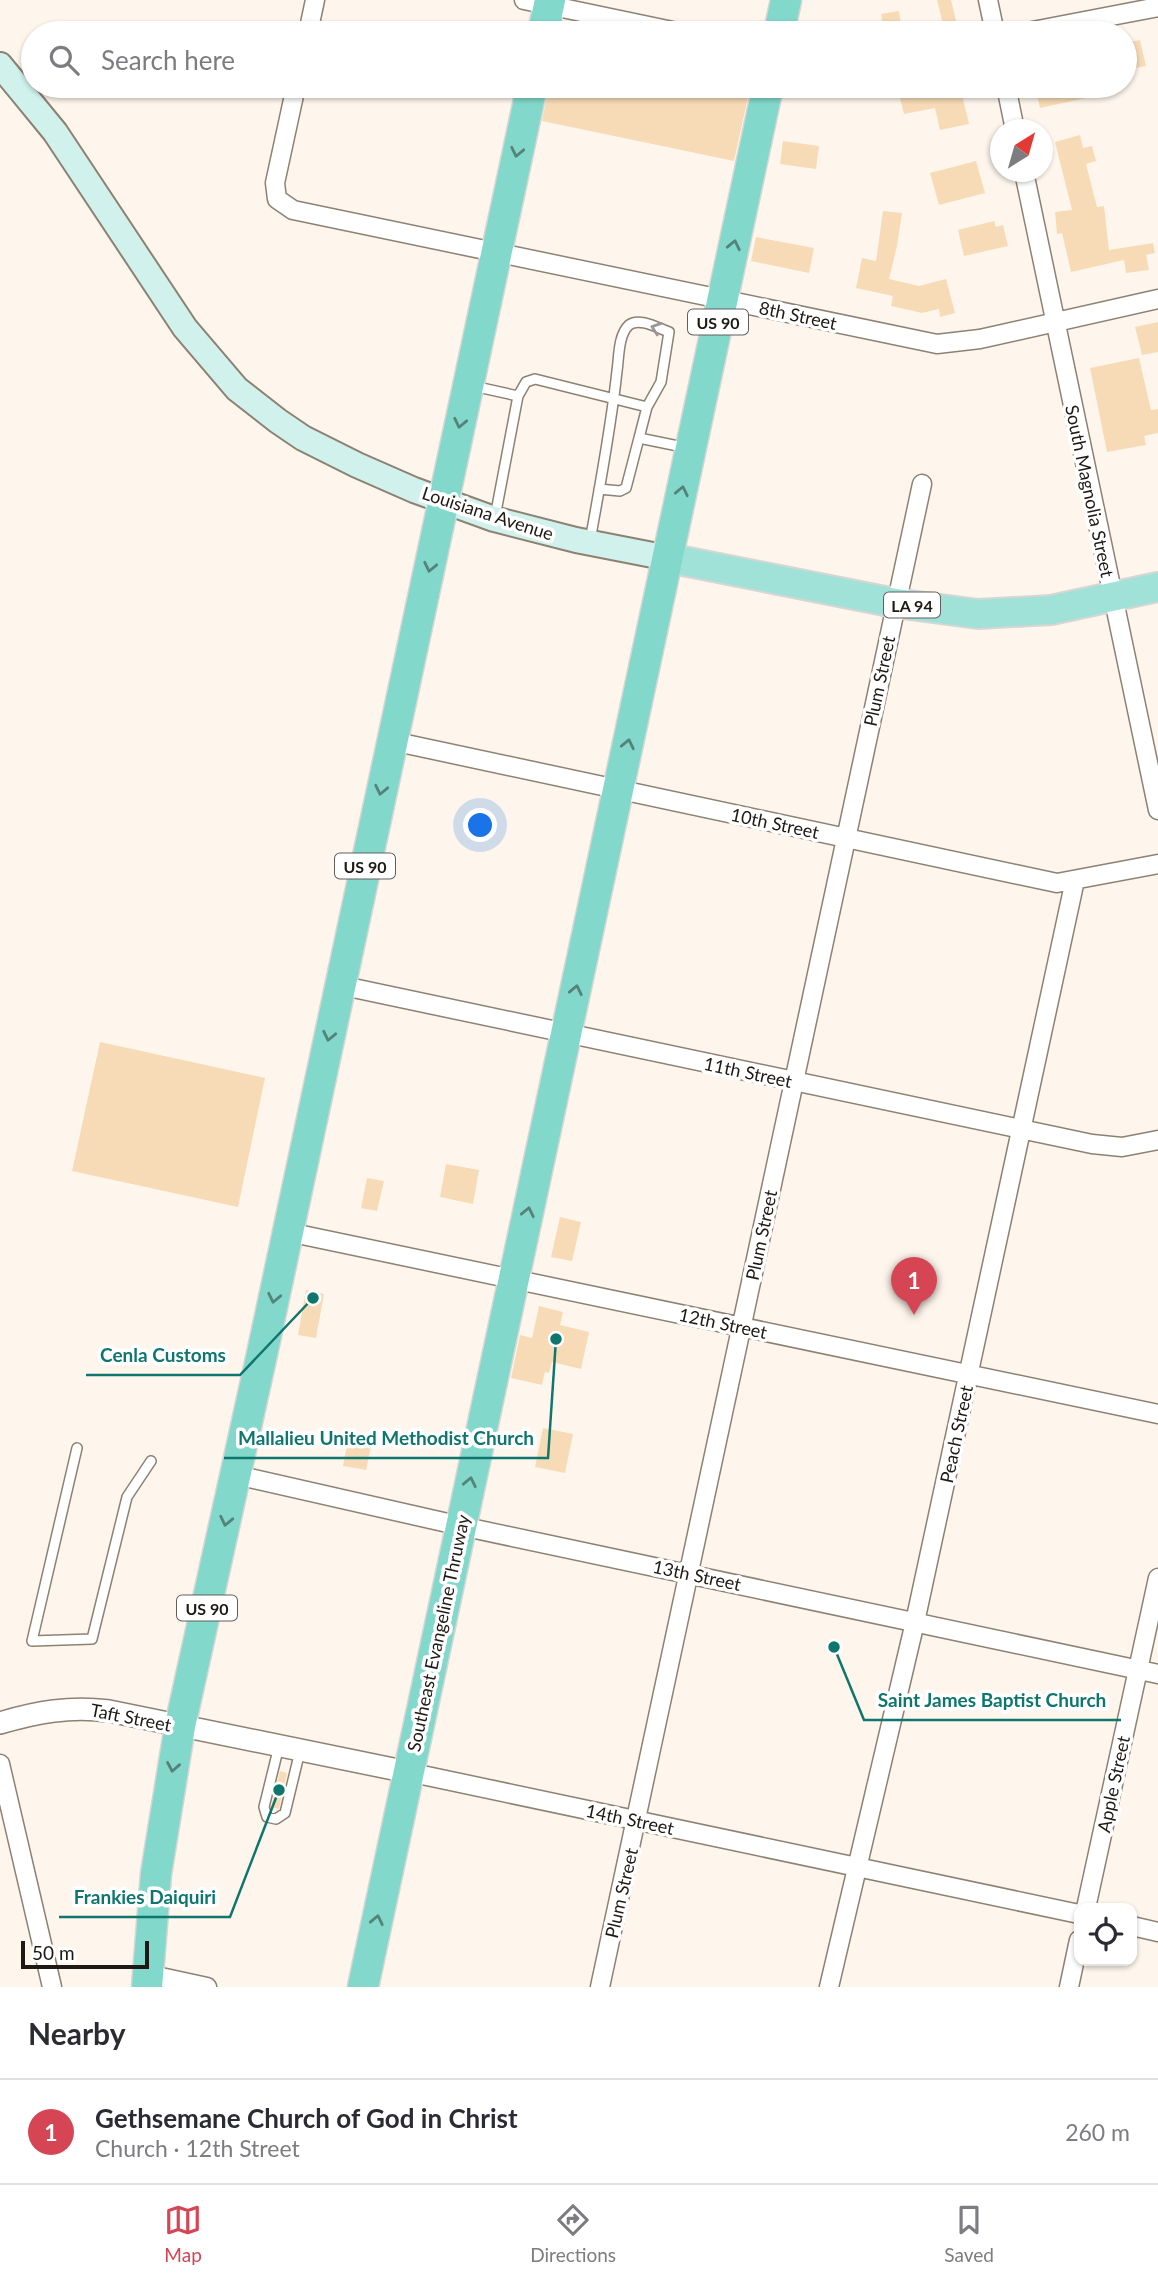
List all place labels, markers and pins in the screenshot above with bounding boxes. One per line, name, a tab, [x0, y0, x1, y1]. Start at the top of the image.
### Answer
pin: 1	[891, 1257, 937, 1315]
callout: Cenla Customs	[86, 1335, 240, 1375]
callout: Mallalieu United Methodist Church	[224, 1418, 548, 1458]
callout: Saint James Baptist Church	[864, 1680, 1121, 1720]
callout: Frankies Daiquiri	[59, 1877, 230, 1917]

